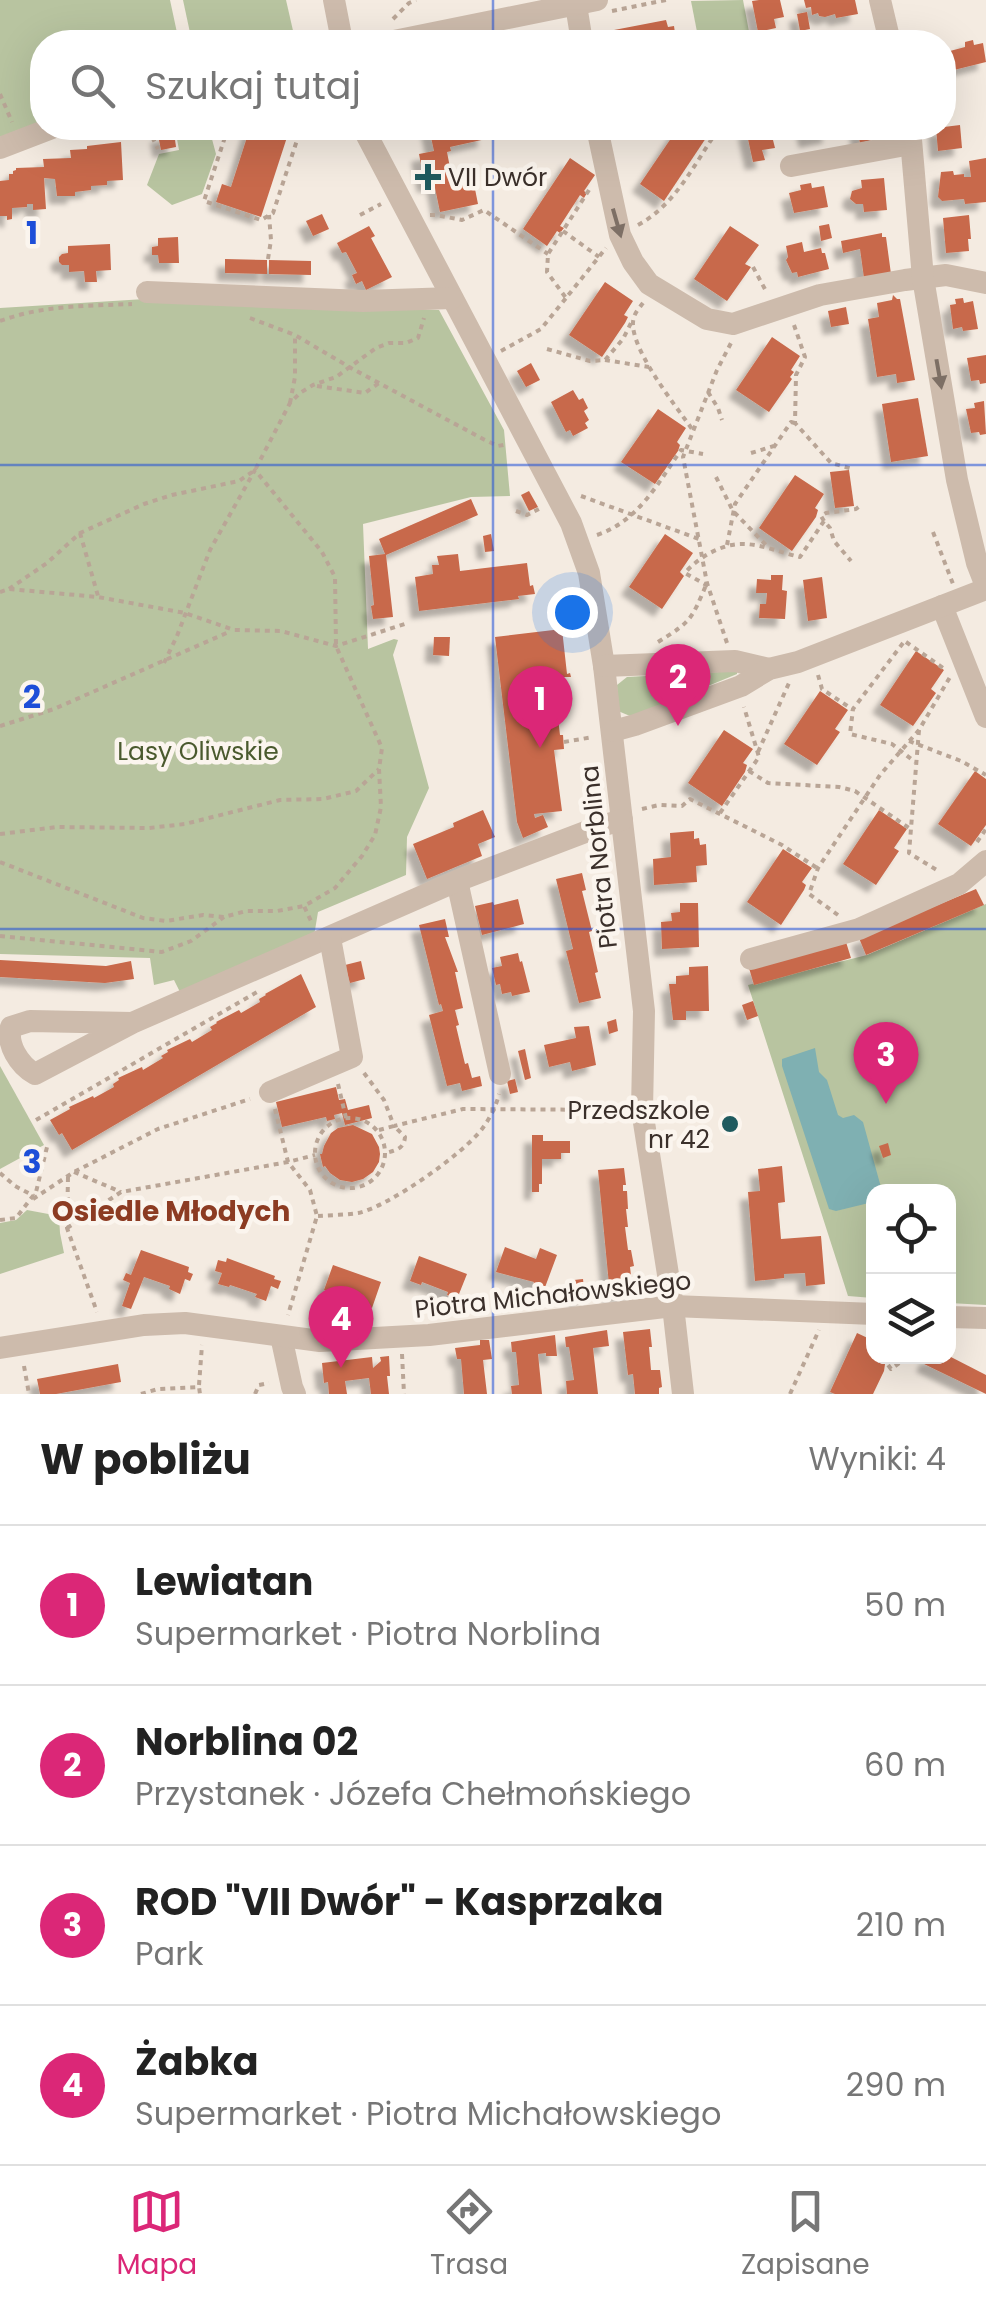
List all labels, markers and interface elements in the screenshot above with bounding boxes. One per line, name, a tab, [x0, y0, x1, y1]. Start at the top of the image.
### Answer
search box	[30, 30, 956, 140]
icon: search	[65, 58, 120, 113]
text: Szukaj tutaj	[145, 59, 361, 112]
place label: VII Dwór	[448, 160, 547, 195]
marker: VII Dwór	[417, 166, 439, 188]
one-way arrow	[610, 208, 625, 239]
text: 1	[26, 210, 38, 255]
one-way arrow	[932, 359, 947, 390]
your location	[547, 587, 598, 638]
pin: 2	[646, 644, 710, 726]
pin: 1	[508, 666, 572, 748]
text: 2	[23, 674, 41, 719]
park label: Lasy Oliwskie	[117, 734, 279, 769]
street label: Piotra Norblina	[572, 764, 626, 950]
pin: 3	[854, 1022, 918, 1104]
place label: Przedszkole nr 42	[567, 1093, 710, 1157]
marker: Przedszkole nr 42	[719, 1113, 741, 1135]
text: 3	[22, 1139, 42, 1184]
map controls	[866, 1184, 956, 1364]
button: locate	[866, 1184, 956, 1274]
district label: Osiedle Młodych	[52, 1192, 290, 1231]
street label: Piotra Michałowskiego	[413, 1263, 693, 1327]
button: layers	[866, 1274, 956, 1364]
pin: 4	[308, 1286, 374, 1368]
text: W pobliżu	[40, 1430, 251, 1489]
text: Wyniki: 4	[809, 1436, 946, 1481]
text: Lewiatan	[135, 1555, 313, 1608]
text: 1	[66, 1582, 79, 1627]
text: 50 m	[864, 1582, 946, 1627]
text: Supermarket · Piotra Norblina	[135, 1611, 601, 1656]
text: Norblina 02	[135, 1715, 358, 1768]
text: 2	[63, 1742, 82, 1787]
text: 60 m	[864, 1742, 946, 1787]
text: Przystanek · Józefa Chełmońskiego	[135, 1771, 691, 1816]
text: ROD "VII Dwór" - Kasprzaka	[135, 1875, 663, 1928]
text: 3	[63, 1902, 82, 1947]
text: 210 m	[856, 1902, 946, 1947]
text: Park	[135, 1931, 204, 1976]
text: Żabka	[135, 2035, 259, 2088]
text: 4	[62, 2062, 83, 2107]
text: 290 m	[846, 2062, 946, 2107]
text: Supermarket · Piotra Michałowskiego	[135, 2091, 721, 2136]
tab: Mapa	[116, 2184, 197, 2286]
tab: Trasa	[430, 2184, 508, 2286]
tab: Zapisane	[741, 2184, 870, 2286]

